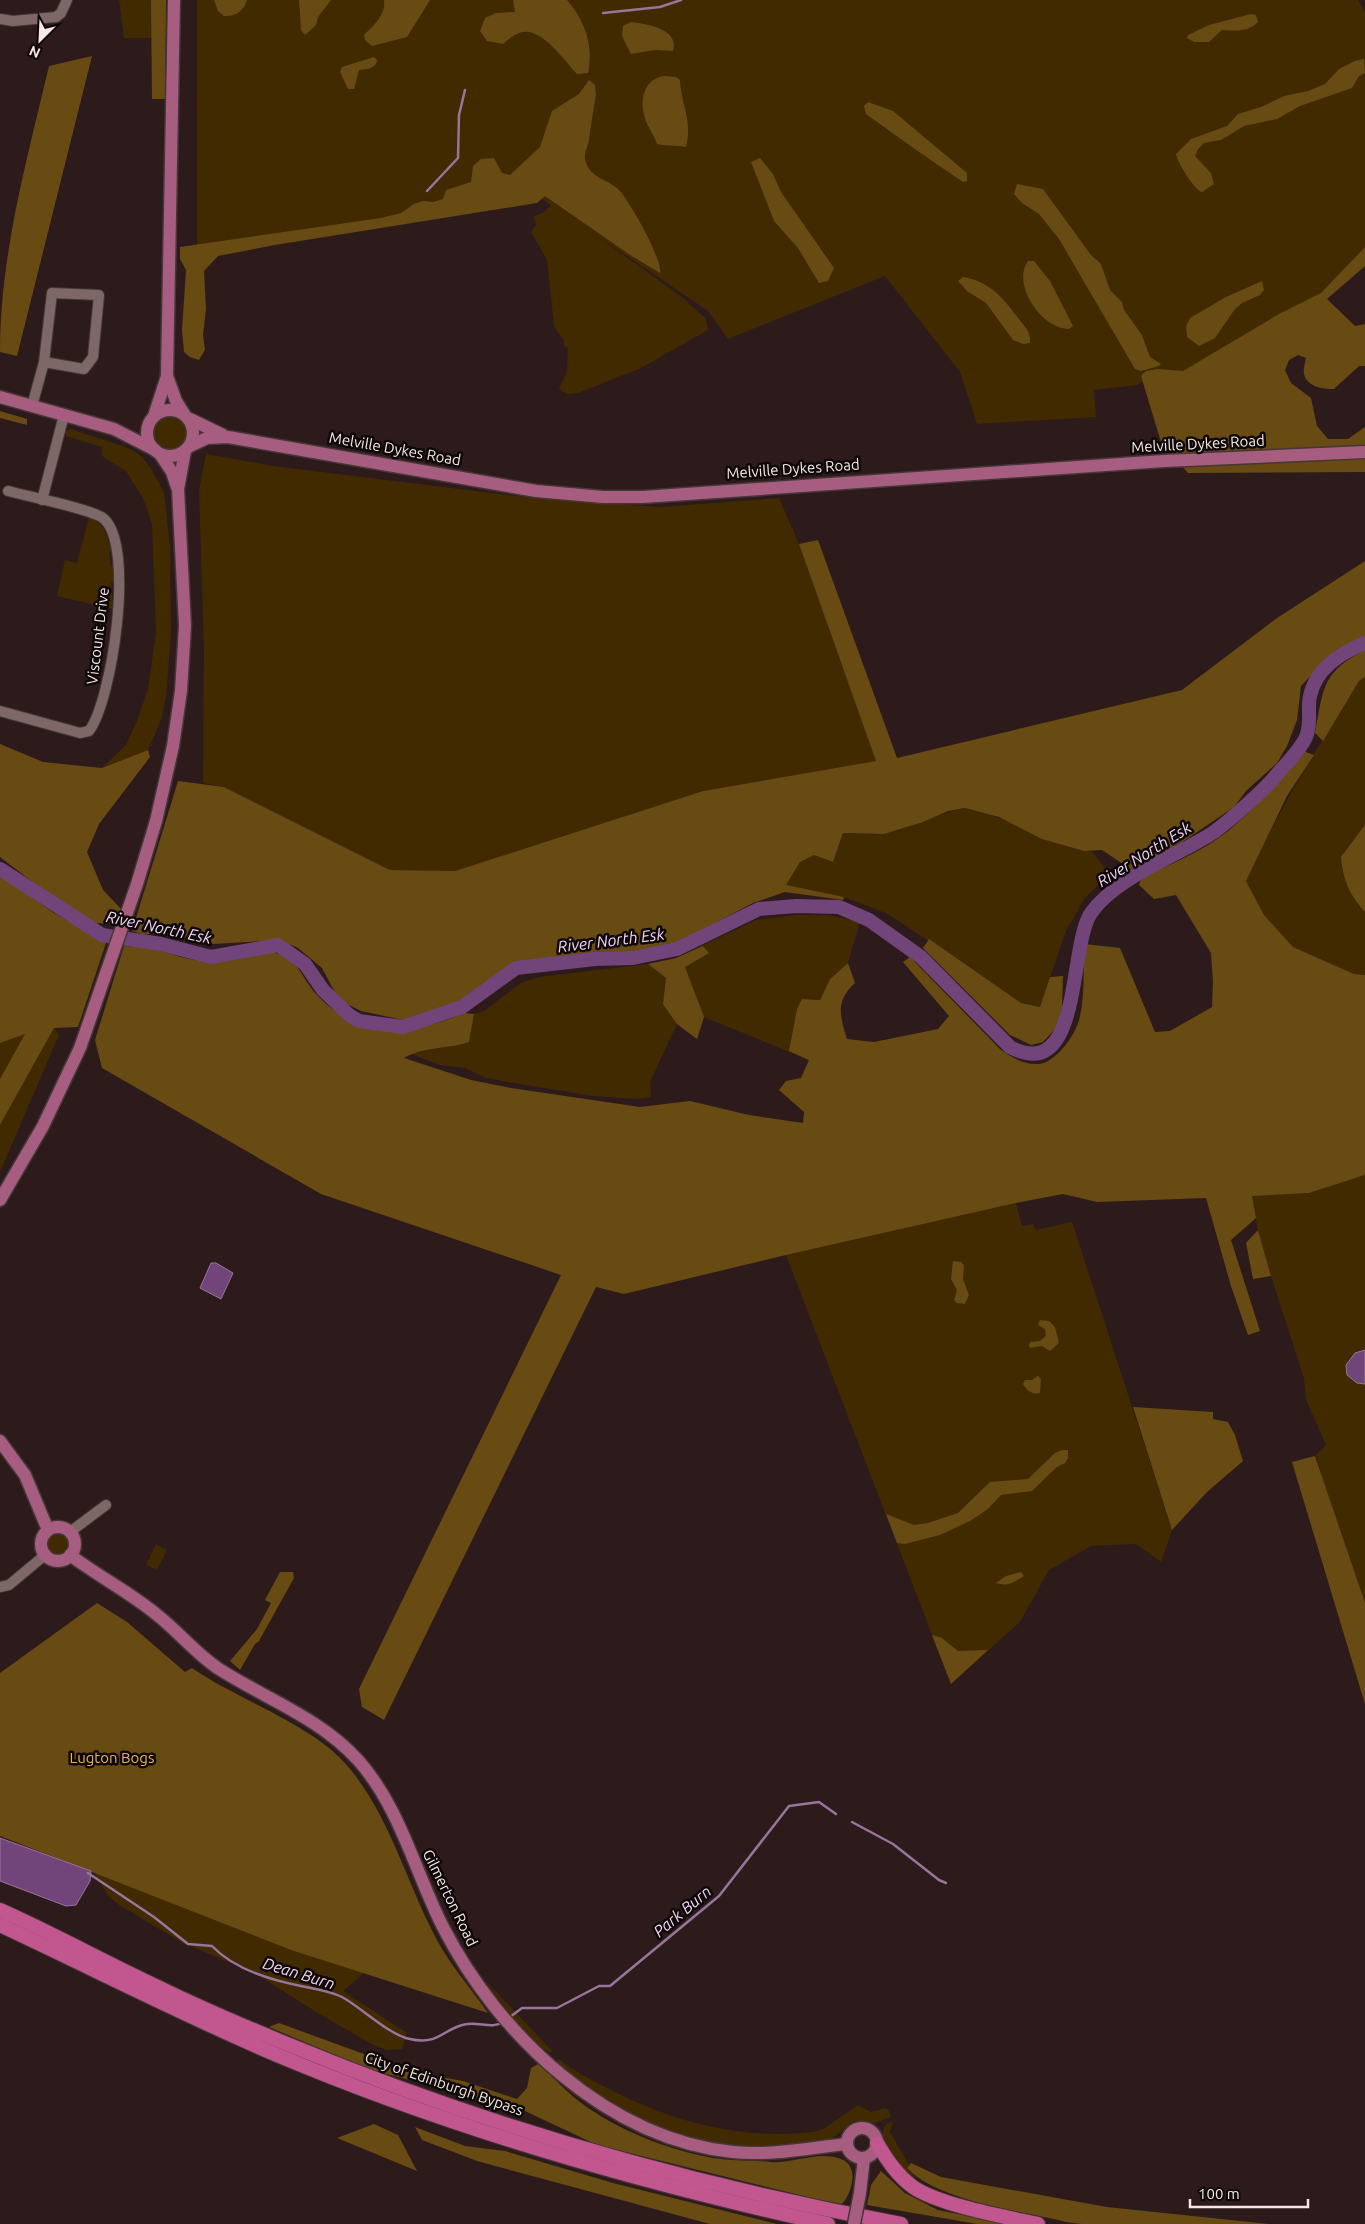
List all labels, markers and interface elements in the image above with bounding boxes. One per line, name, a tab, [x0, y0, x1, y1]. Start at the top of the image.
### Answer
north arrow	[15, 15, 65, 65]
text: N	[27, 42, 43, 61]
street label: Melville Dykes Road	[328, 429, 462, 468]
street label: Melville Dykes Road	[1131, 432, 1265, 455]
street label: Melville Dykes Road	[726, 455, 860, 482]
street label: Viscount Drive	[83, 586, 112, 686]
water label: River North Esk	[1094, 817, 1195, 890]
water label: River North Esk	[105, 907, 214, 947]
water label: River North Esk	[557, 924, 666, 955]
park label: Lugton Bogs	[70, 1749, 154, 1766]
street label: Gilmerton Road	[420, 1847, 481, 1949]
water label: Park Burn	[650, 1882, 714, 1940]
water label: Dean Burn	[261, 1954, 337, 1992]
street label: City of Edinburgh Bypass	[363, 2048, 526, 2119]
scale bar	[1190, 2176, 1308, 2208]
text: 100 m	[1198, 2185, 1240, 2202]

